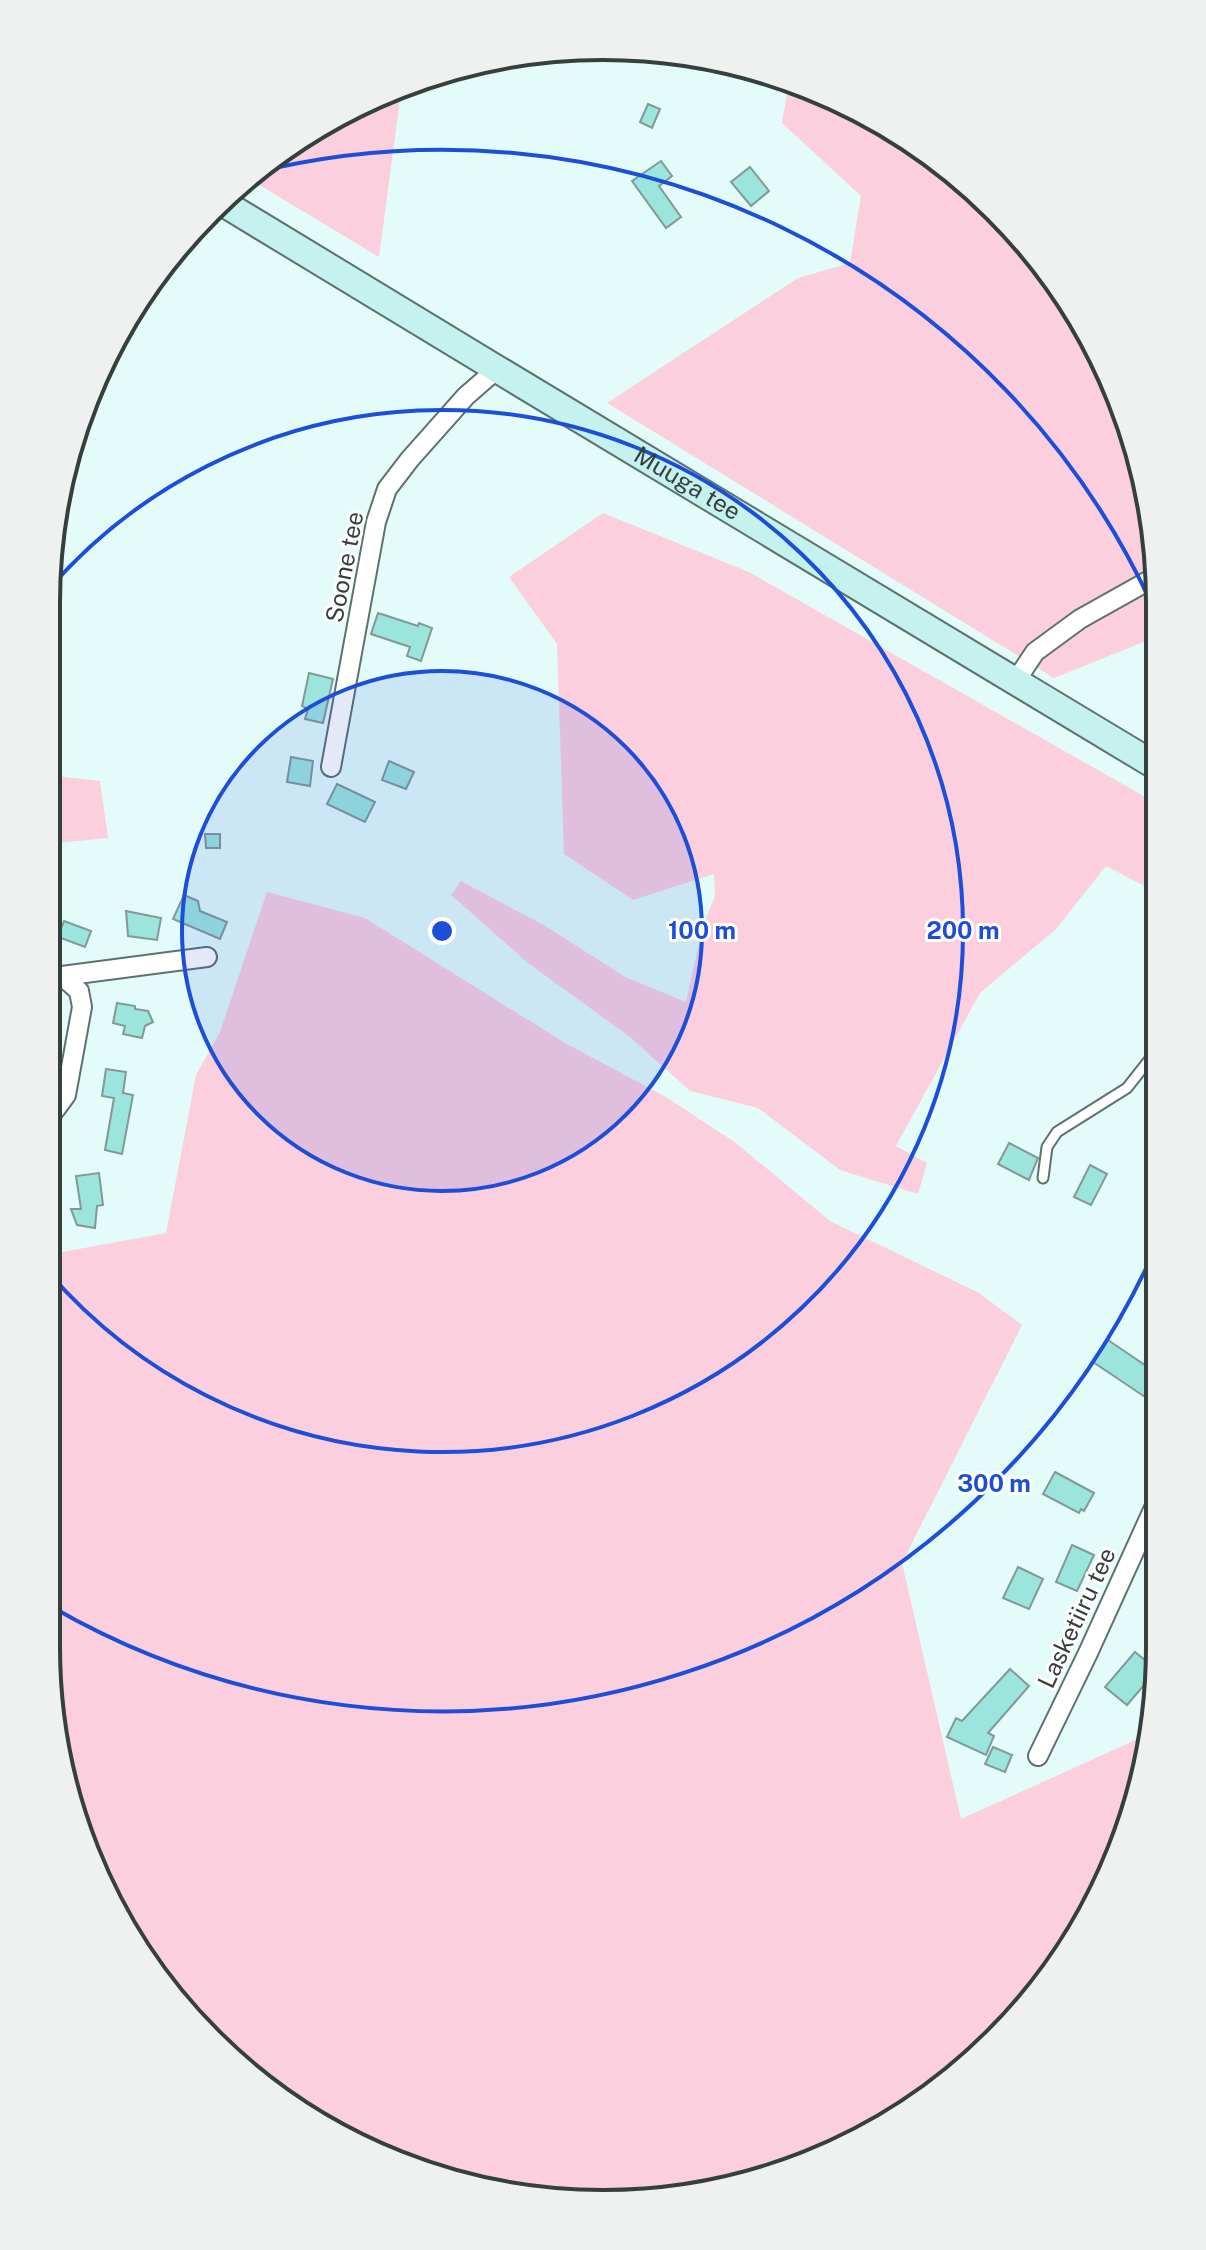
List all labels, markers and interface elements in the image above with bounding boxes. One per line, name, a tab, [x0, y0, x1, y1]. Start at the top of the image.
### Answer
street label: Muuga tee	[629, 440, 746, 525]
street label: Soone tee	[320, 509, 368, 625]
text: 100 m	[668, 916, 736, 944]
text: 200 m	[926, 916, 1000, 944]
centre of rings	[428, 917, 456, 945]
text: 300 m	[957, 1469, 1031, 1497]
street label: Lasketiiru tee	[1031, 1543, 1121, 1692]

